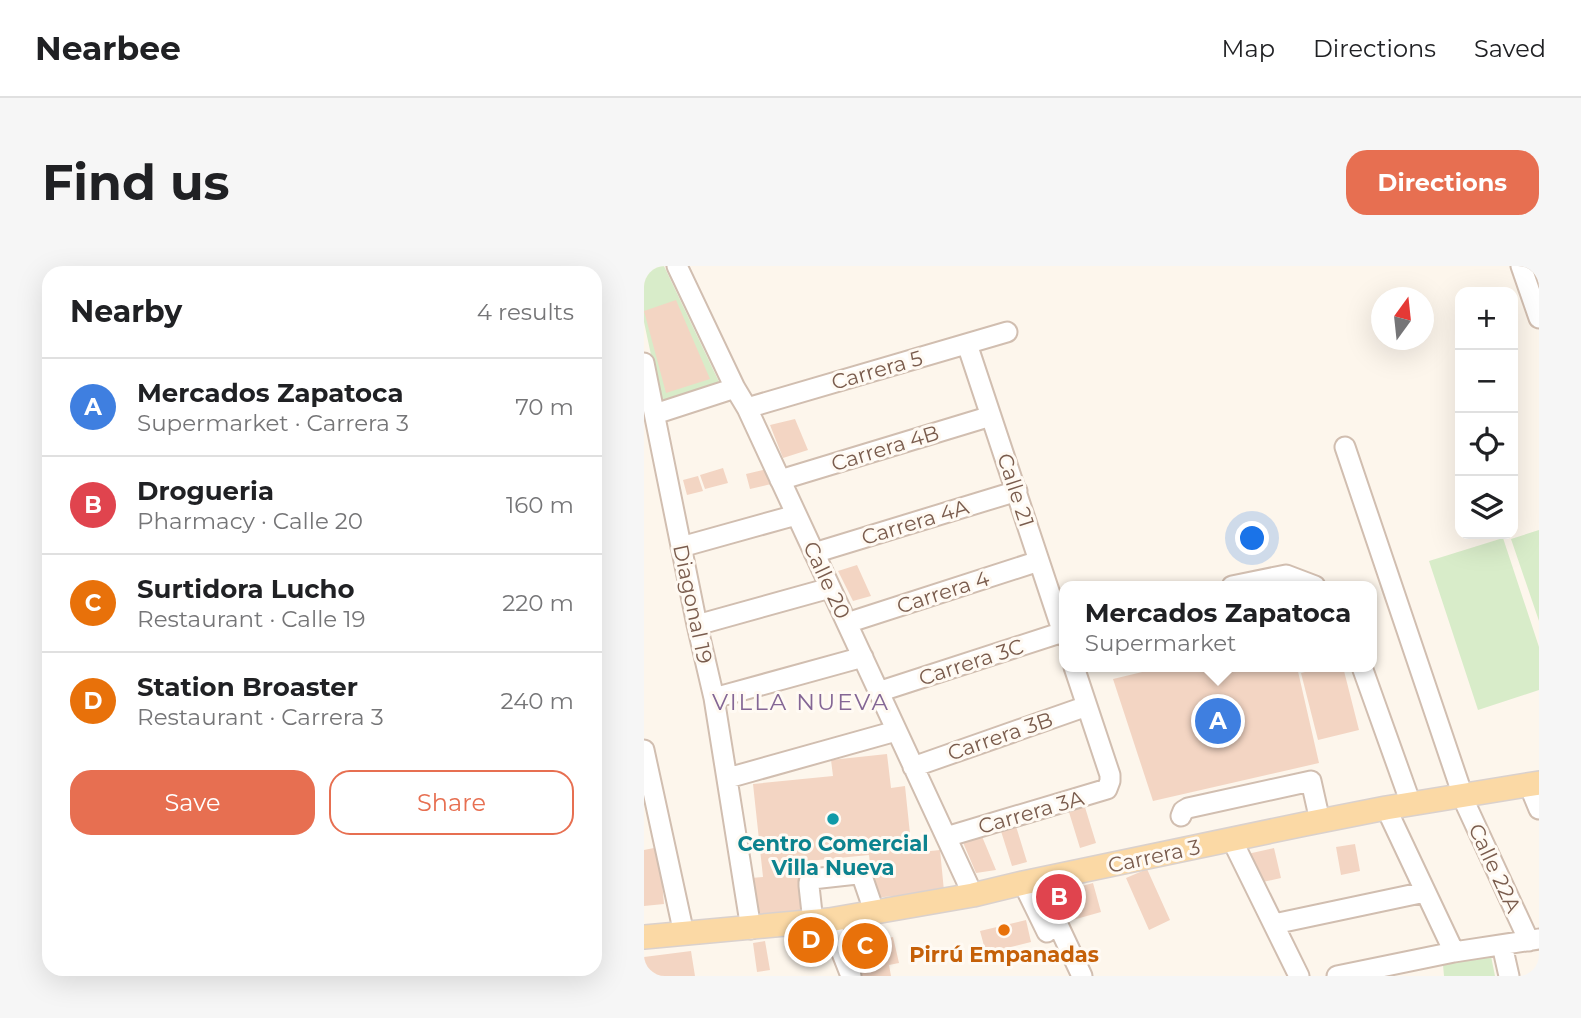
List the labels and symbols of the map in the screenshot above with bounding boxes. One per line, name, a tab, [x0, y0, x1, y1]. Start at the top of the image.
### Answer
north arrow	[1371, 287, 1434, 350]
street label: Carrera 5	[829, 345, 926, 395]
street label: Carrera 4B	[828, 420, 942, 476]
street label: Calle 21	[992, 450, 1040, 530]
street label: Carrera 4A	[858, 494, 972, 550]
your location	[1235, 521, 1269, 555]
street label: Calle 20	[798, 537, 856, 623]
street label: Diagonal 19	[668, 542, 718, 666]
street label: Carrera 4	[894, 565, 992, 619]
street label: Carrera 3C	[916, 633, 1027, 691]
district label: VILLA NUEVA	[712, 688, 890, 716]
pin: A	[1195, 695, 1241, 747]
street label: Carrera 3B	[944, 706, 1056, 766]
street label: Carrera 3A	[975, 785, 1088, 839]
marker: Centro Comercial Villa Nueva	[825, 811, 841, 827]
street label: Calle 22A	[1463, 819, 1527, 917]
place label: Centro Comercial Villa Nueva	[737, 831, 929, 880]
street label: Carrera 3	[1106, 834, 1202, 878]
pin: B	[1036, 871, 1082, 923]
pin: D	[788, 914, 834, 966]
pin: C	[842, 920, 888, 972]
marker: Pirrú Empanadas	[996, 922, 1012, 938]
place label: Pirrú Empanadas	[909, 942, 1099, 967]

